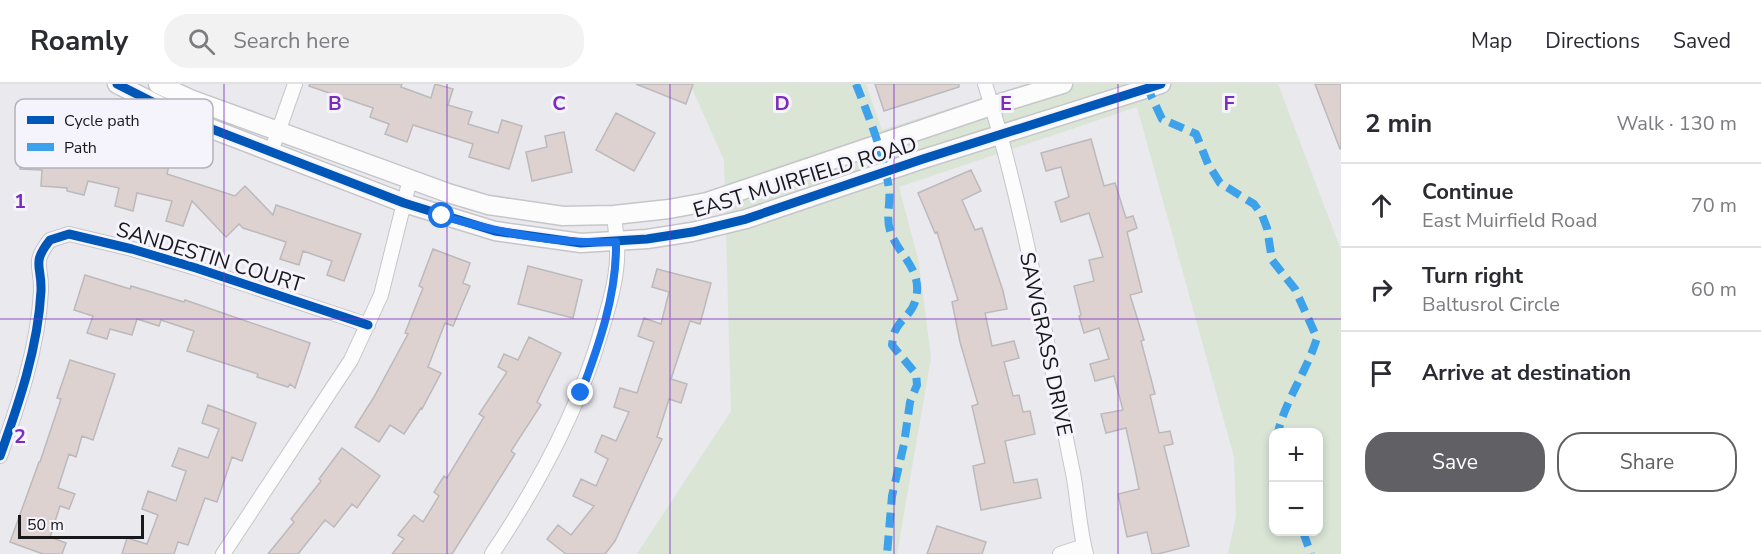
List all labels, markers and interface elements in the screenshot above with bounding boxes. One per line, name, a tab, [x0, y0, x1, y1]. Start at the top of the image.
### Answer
search box	[164, 14, 584, 68]
text: Roamly	[30, 22, 128, 60]
icon: search	[185, 25, 218, 58]
text: Search here	[233, 26, 350, 56]
text: Map	[1471, 27, 1512, 55]
text: Directions	[1545, 27, 1640, 55]
text: Saved	[1673, 27, 1731, 55]
text: B	[328, 90, 342, 117]
text: C	[552, 90, 566, 117]
text: D	[774, 90, 790, 117]
text: E	[1000, 90, 1012, 117]
text: F	[1223, 90, 1235, 117]
legend	[15, 99, 213, 168]
text: 2 min	[1365, 106, 1432, 141]
text: Cycle path	[64, 110, 140, 132]
text: Walk · 130 m	[1617, 110, 1737, 137]
street label: EAST MUIRFIELD ROAD	[690, 130, 920, 224]
text: Path	[64, 137, 97, 159]
text: Continue	[1422, 177, 1513, 207]
text: 1	[14, 188, 26, 215]
icon: ahead	[1365, 189, 1398, 222]
text: 70 m	[1691, 192, 1737, 219]
route start	[428, 202, 454, 228]
text: East Muirfield Road	[1422, 207, 1597, 234]
street label: SANDESTIN COURT	[113, 215, 307, 299]
street label: SAWGRASS DRIVE	[1013, 250, 1079, 438]
text: Turn right	[1422, 261, 1523, 291]
icon: right	[1365, 273, 1398, 306]
text: 60 m	[1691, 276, 1737, 303]
text: Baltusrol Circle	[1422, 291, 1560, 318]
icon: arrive	[1365, 357, 1398, 390]
text: Arrive at destination	[1422, 358, 1631, 388]
route end	[567, 379, 593, 405]
text: 2	[14, 423, 26, 450]
map controls	[1269, 428, 1323, 536]
button: +	[1269, 428, 1323, 482]
button: Save	[1365, 432, 1545, 492]
button: Share	[1557, 432, 1737, 492]
button: −	[1269, 482, 1323, 536]
scale bar	[18, 512, 144, 540]
text: 50 m	[27, 514, 64, 536]

